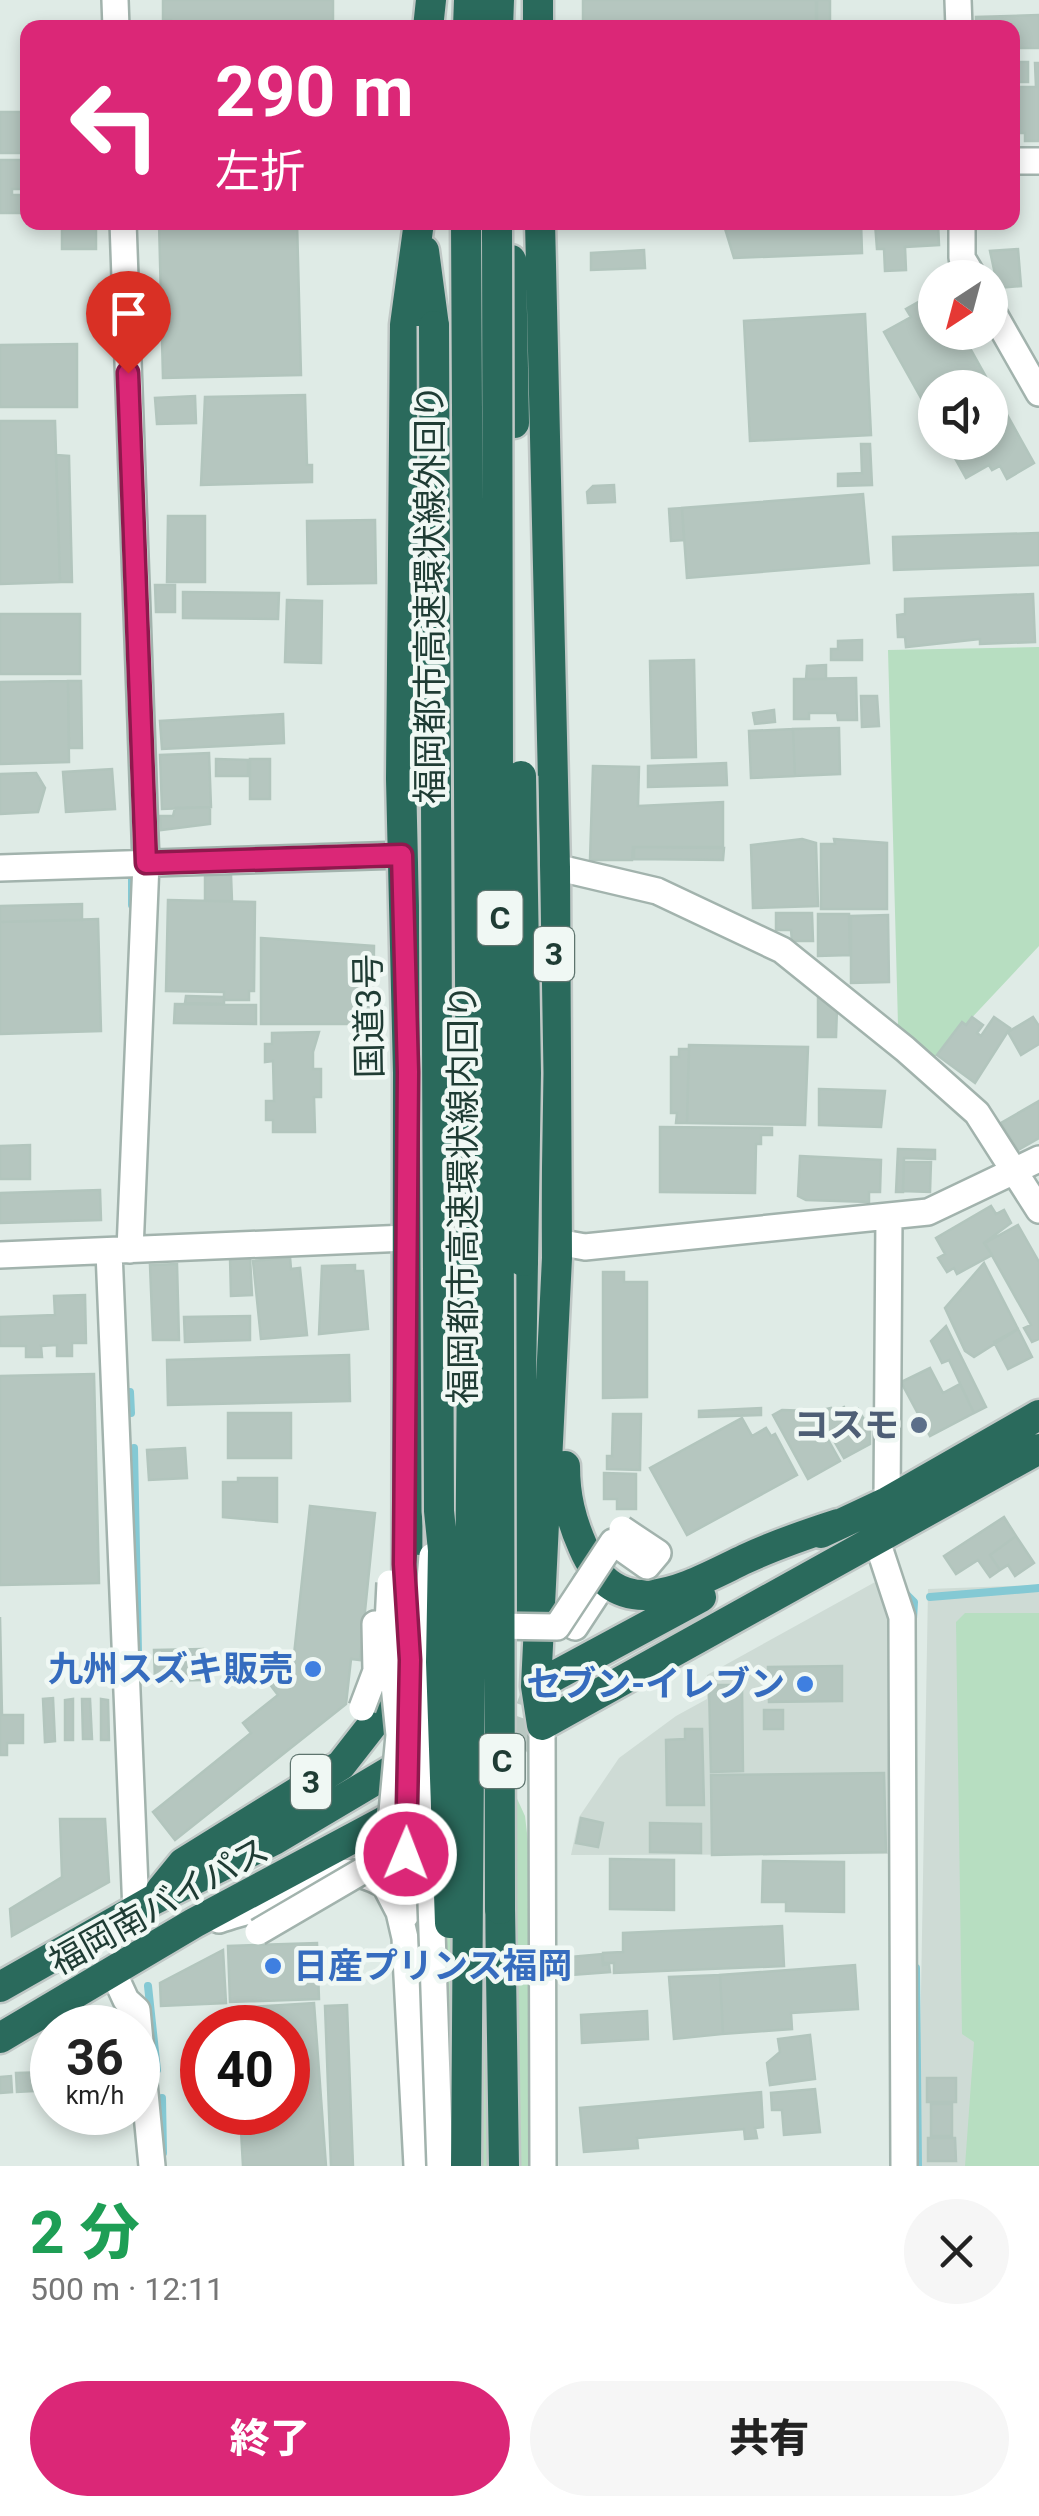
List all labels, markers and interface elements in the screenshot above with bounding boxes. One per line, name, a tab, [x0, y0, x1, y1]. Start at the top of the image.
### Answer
text: 290 m	[215, 51, 414, 133]
icon: left	[50, 60, 180, 190]
text: 左折	[215, 145, 305, 198]
north arrow	[918, 260, 1008, 350]
map controls	[918, 260, 1008, 460]
pin	[86, 271, 171, 374]
icon: arrive	[101, 286, 156, 341]
button: sound	[918, 370, 1008, 460]
street label: 福岡都市高速環状線外回り	[410, 384, 451, 804]
road number: C	[478, 891, 522, 945]
road number: 3	[534, 927, 574, 981]
street label: 国道3号	[348, 953, 391, 1079]
street label: 福岡都市高速環状線内回り	[443, 984, 484, 1404]
place label: コスモ	[794, 1405, 899, 1446]
marker: コスモ	[908, 1414, 930, 1436]
place label: 九州スズキ販売	[48, 1649, 293, 1690]
marker: 九州スズキ販売	[302, 1658, 324, 1680]
place label: セブン-イレブン	[526, 1664, 785, 1705]
marker: セブン-イレブン	[794, 1673, 816, 1695]
road number: C	[480, 1734, 524, 1788]
road number: 3	[291, 1755, 331, 1809]
position arrow	[354, 1802, 458, 1906]
street label: 福岡南バイパス	[42, 1829, 276, 1984]
place label: 日産プリンス福岡	[293, 1946, 572, 1987]
marker: 日産プリンス福岡	[262, 1955, 284, 1977]
speed limit sign: 40	[180, 2005, 310, 2135]
text: 36	[66, 2029, 124, 2087]
text: km/h	[66, 2081, 124, 2110]
text: 2 分	[30, 2197, 140, 2268]
button: close	[904, 2199, 1009, 2304]
text: 500 m · 12:11	[30, 2270, 224, 2308]
button: 終了	[30, 2381, 510, 2496]
button: 共有	[530, 2381, 1009, 2496]

